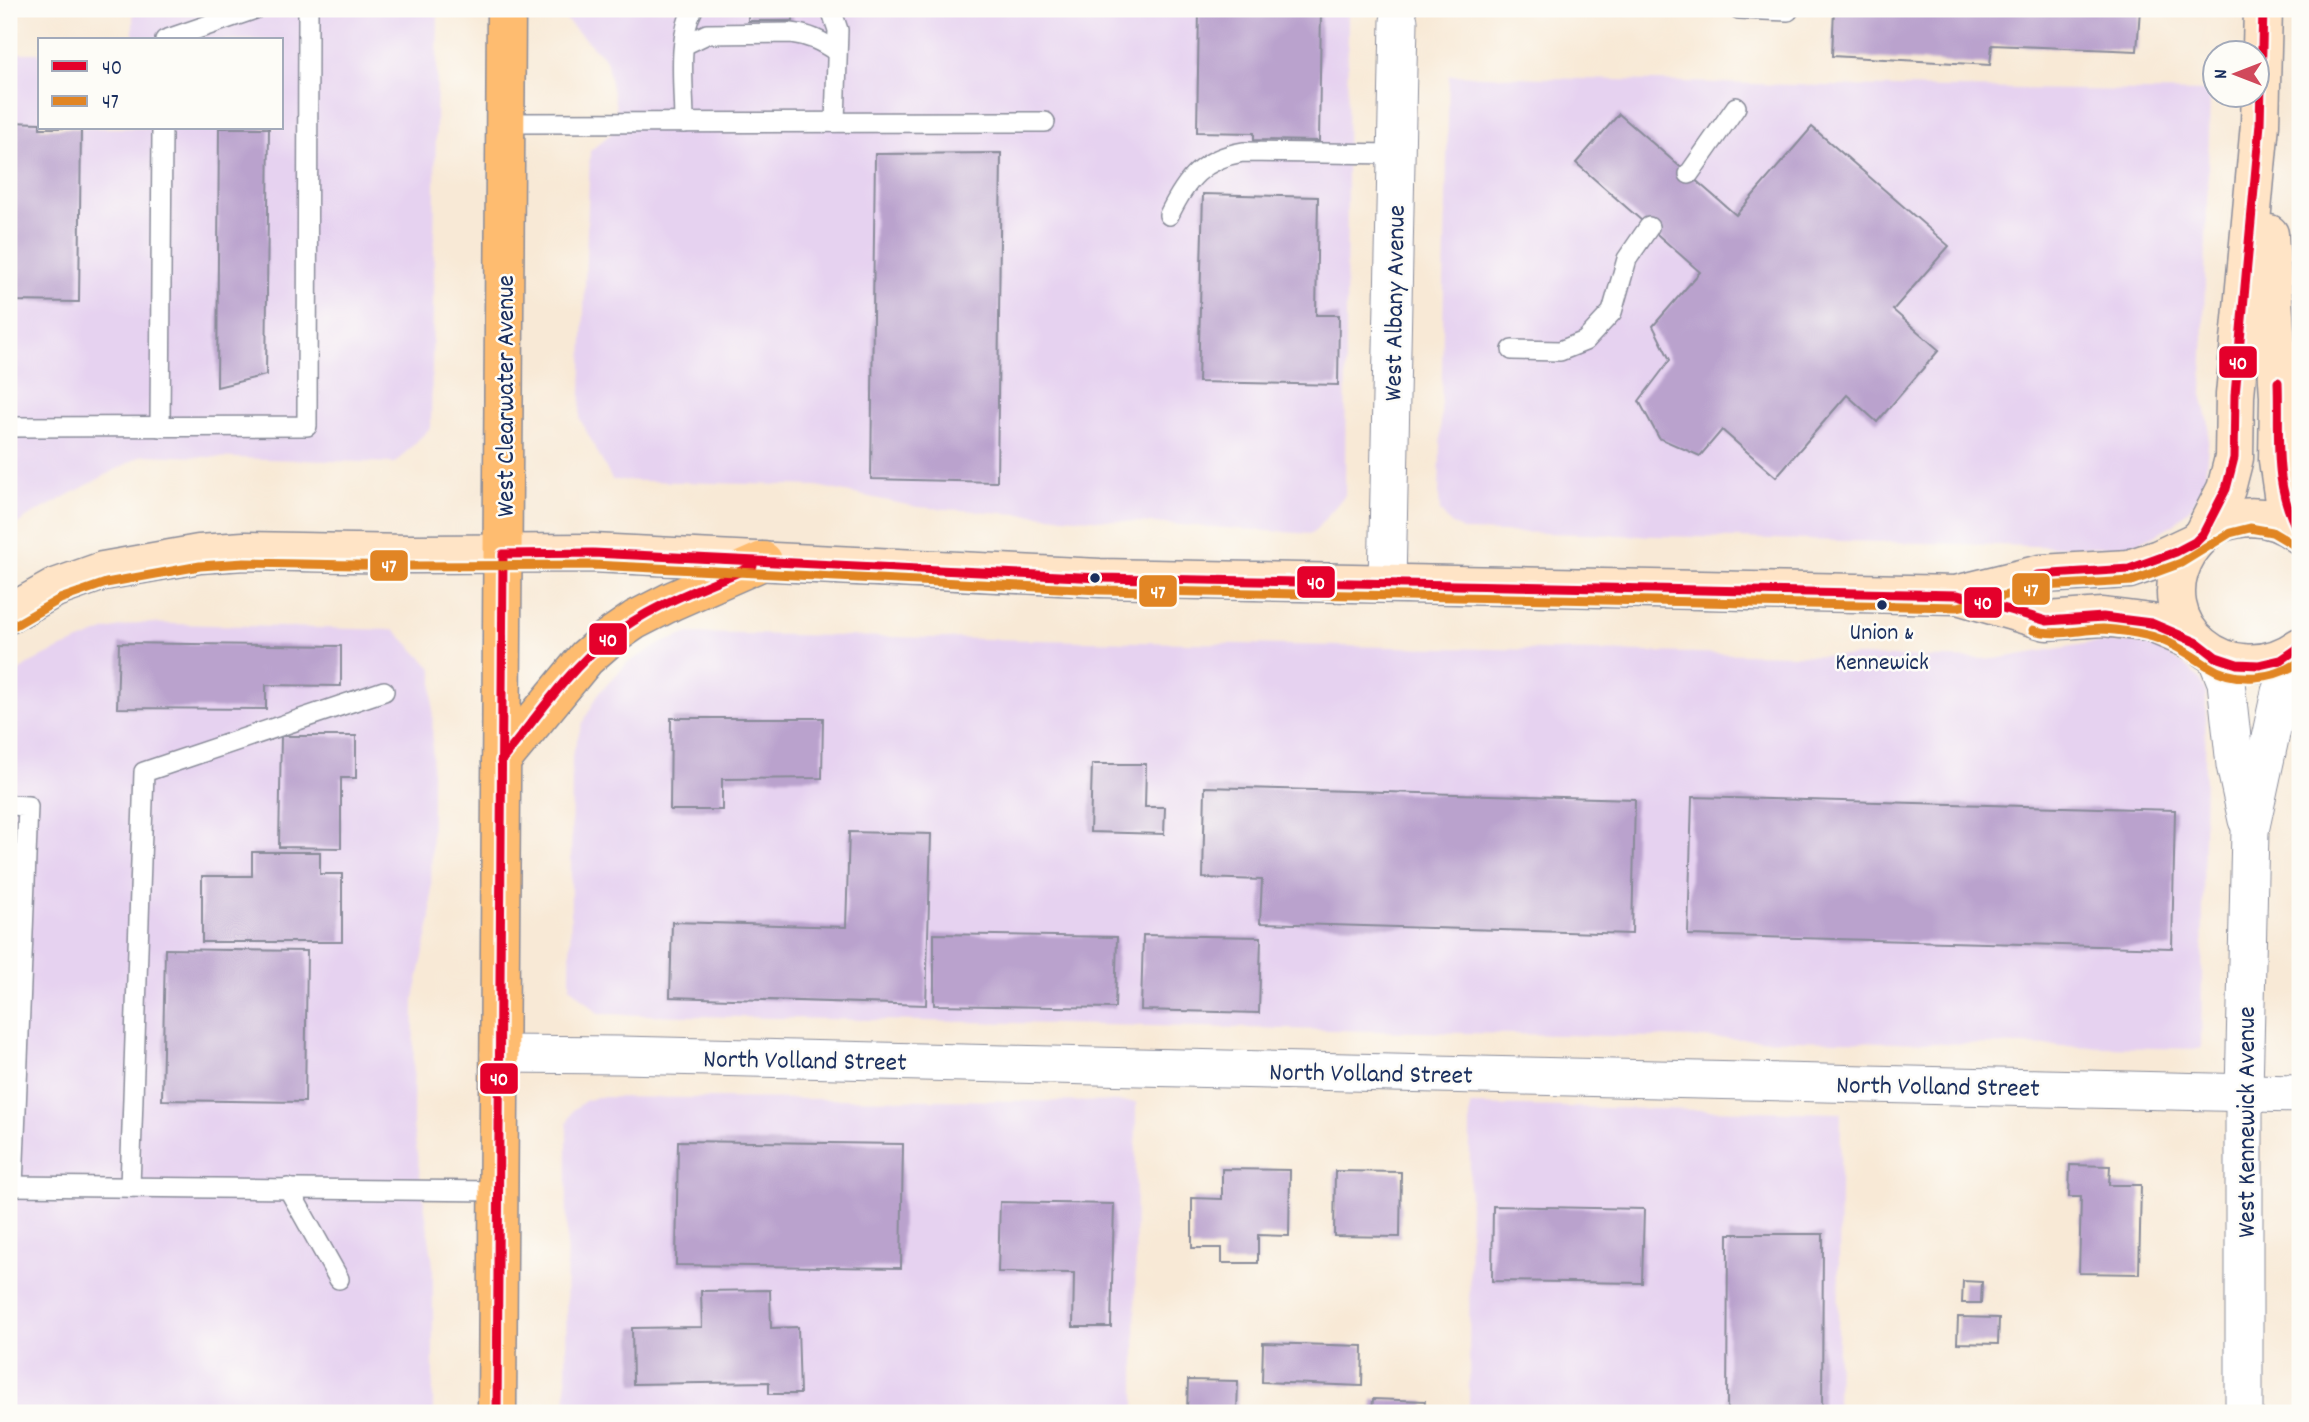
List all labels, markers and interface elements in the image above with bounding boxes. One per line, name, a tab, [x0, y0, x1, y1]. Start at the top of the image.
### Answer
legend	[38, 38, 284, 130]
north arrow	[2200, 38, 2270, 108]
text: 40	[102, 55, 122, 85]
text: N	[2209, 69, 2236, 79]
text: 47	[102, 89, 119, 119]
street label: West Albany Avenue	[1376, 205, 1417, 402]
street label: West Clearwater Avenue	[489, 275, 526, 517]
line badge: 40	[2218, 345, 2258, 379]
text: 40	[2229, 352, 2247, 379]
line badge: 47	[369, 549, 409, 582]
text: 47	[381, 555, 397, 582]
line badge: 40	[1296, 565, 1336, 599]
unlabelled marker	[1088, 571, 1102, 585]
text: 40	[1307, 572, 1325, 599]
line badge: 47	[2011, 572, 2051, 606]
line badge: 47	[1138, 574, 1178, 608]
text: 47	[2023, 579, 2039, 606]
text: 47	[1150, 581, 1166, 608]
line badge: 40	[1963, 586, 2003, 619]
text: 40	[1974, 592, 1992, 619]
marker: Union & Kennewick	[1875, 598, 1889, 612]
place label: Union & Kennewick	[1835, 617, 1929, 681]
line badge: 40	[588, 622, 628, 656]
text: 40	[599, 629, 617, 656]
street label: West Kennewick Avenue	[2230, 1006, 2267, 1238]
street label: North Volland Street	[703, 1042, 907, 1083]
street label: North Volland Street	[1269, 1055, 1473, 1096]
line badge: 40	[479, 1062, 519, 1095]
text: 40	[490, 1068, 508, 1095]
street label: North Volland Street	[1836, 1068, 2040, 1109]

